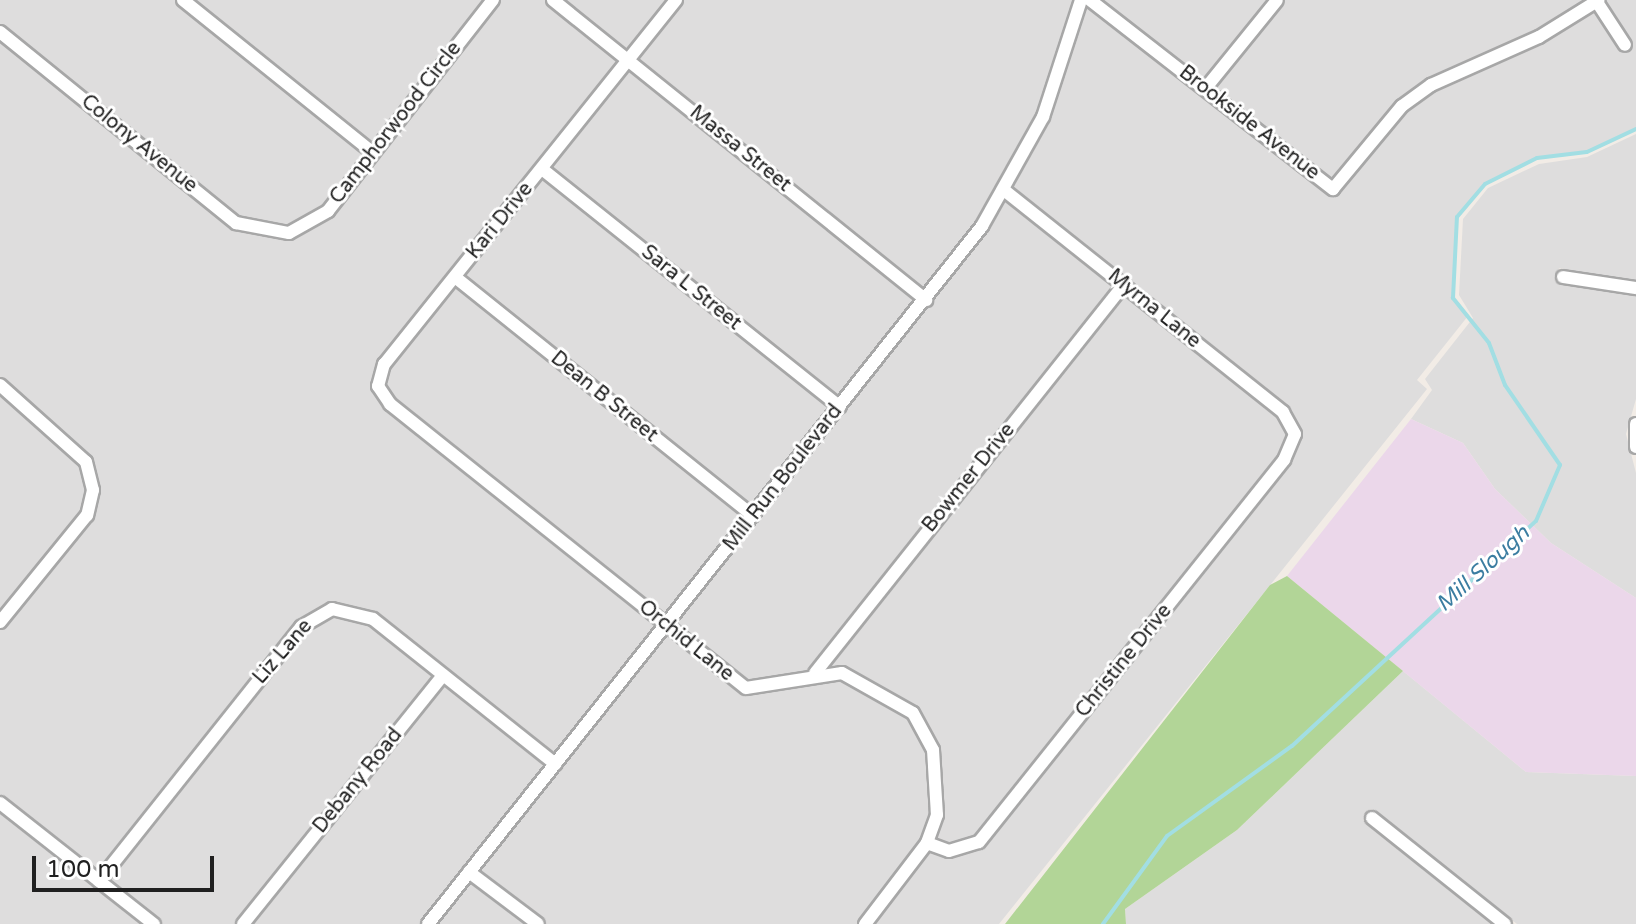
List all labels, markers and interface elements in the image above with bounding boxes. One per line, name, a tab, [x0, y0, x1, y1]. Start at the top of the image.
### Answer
street label: Camphorwood Circle	[325, 37, 467, 209]
street label: Brookside Avenue	[1174, 61, 1324, 185]
street label: Colony Avenue	[76, 90, 202, 198]
street label: Massa Street	[685, 101, 795, 197]
street label: Kari Drive	[462, 178, 538, 264]
street label: Sara L Street	[636, 240, 746, 336]
street label: Myrna Lane	[1103, 264, 1205, 354]
street label: Dean B Street	[546, 347, 662, 447]
street label: Mill Run Boulevard	[718, 400, 848, 556]
street label: Bowmer Drive	[918, 419, 1020, 537]
water label: Mill Slough	[1431, 520, 1535, 618]
street label: Orchid Lane	[634, 595, 738, 687]
street label: Christine Drive	[1071, 600, 1177, 722]
street label: Liz Lane	[248, 615, 318, 689]
street label: Debany Road	[308, 724, 408, 838]
scale bar	[36, 840, 218, 890]
text: 100 m	[46, 855, 120, 884]

